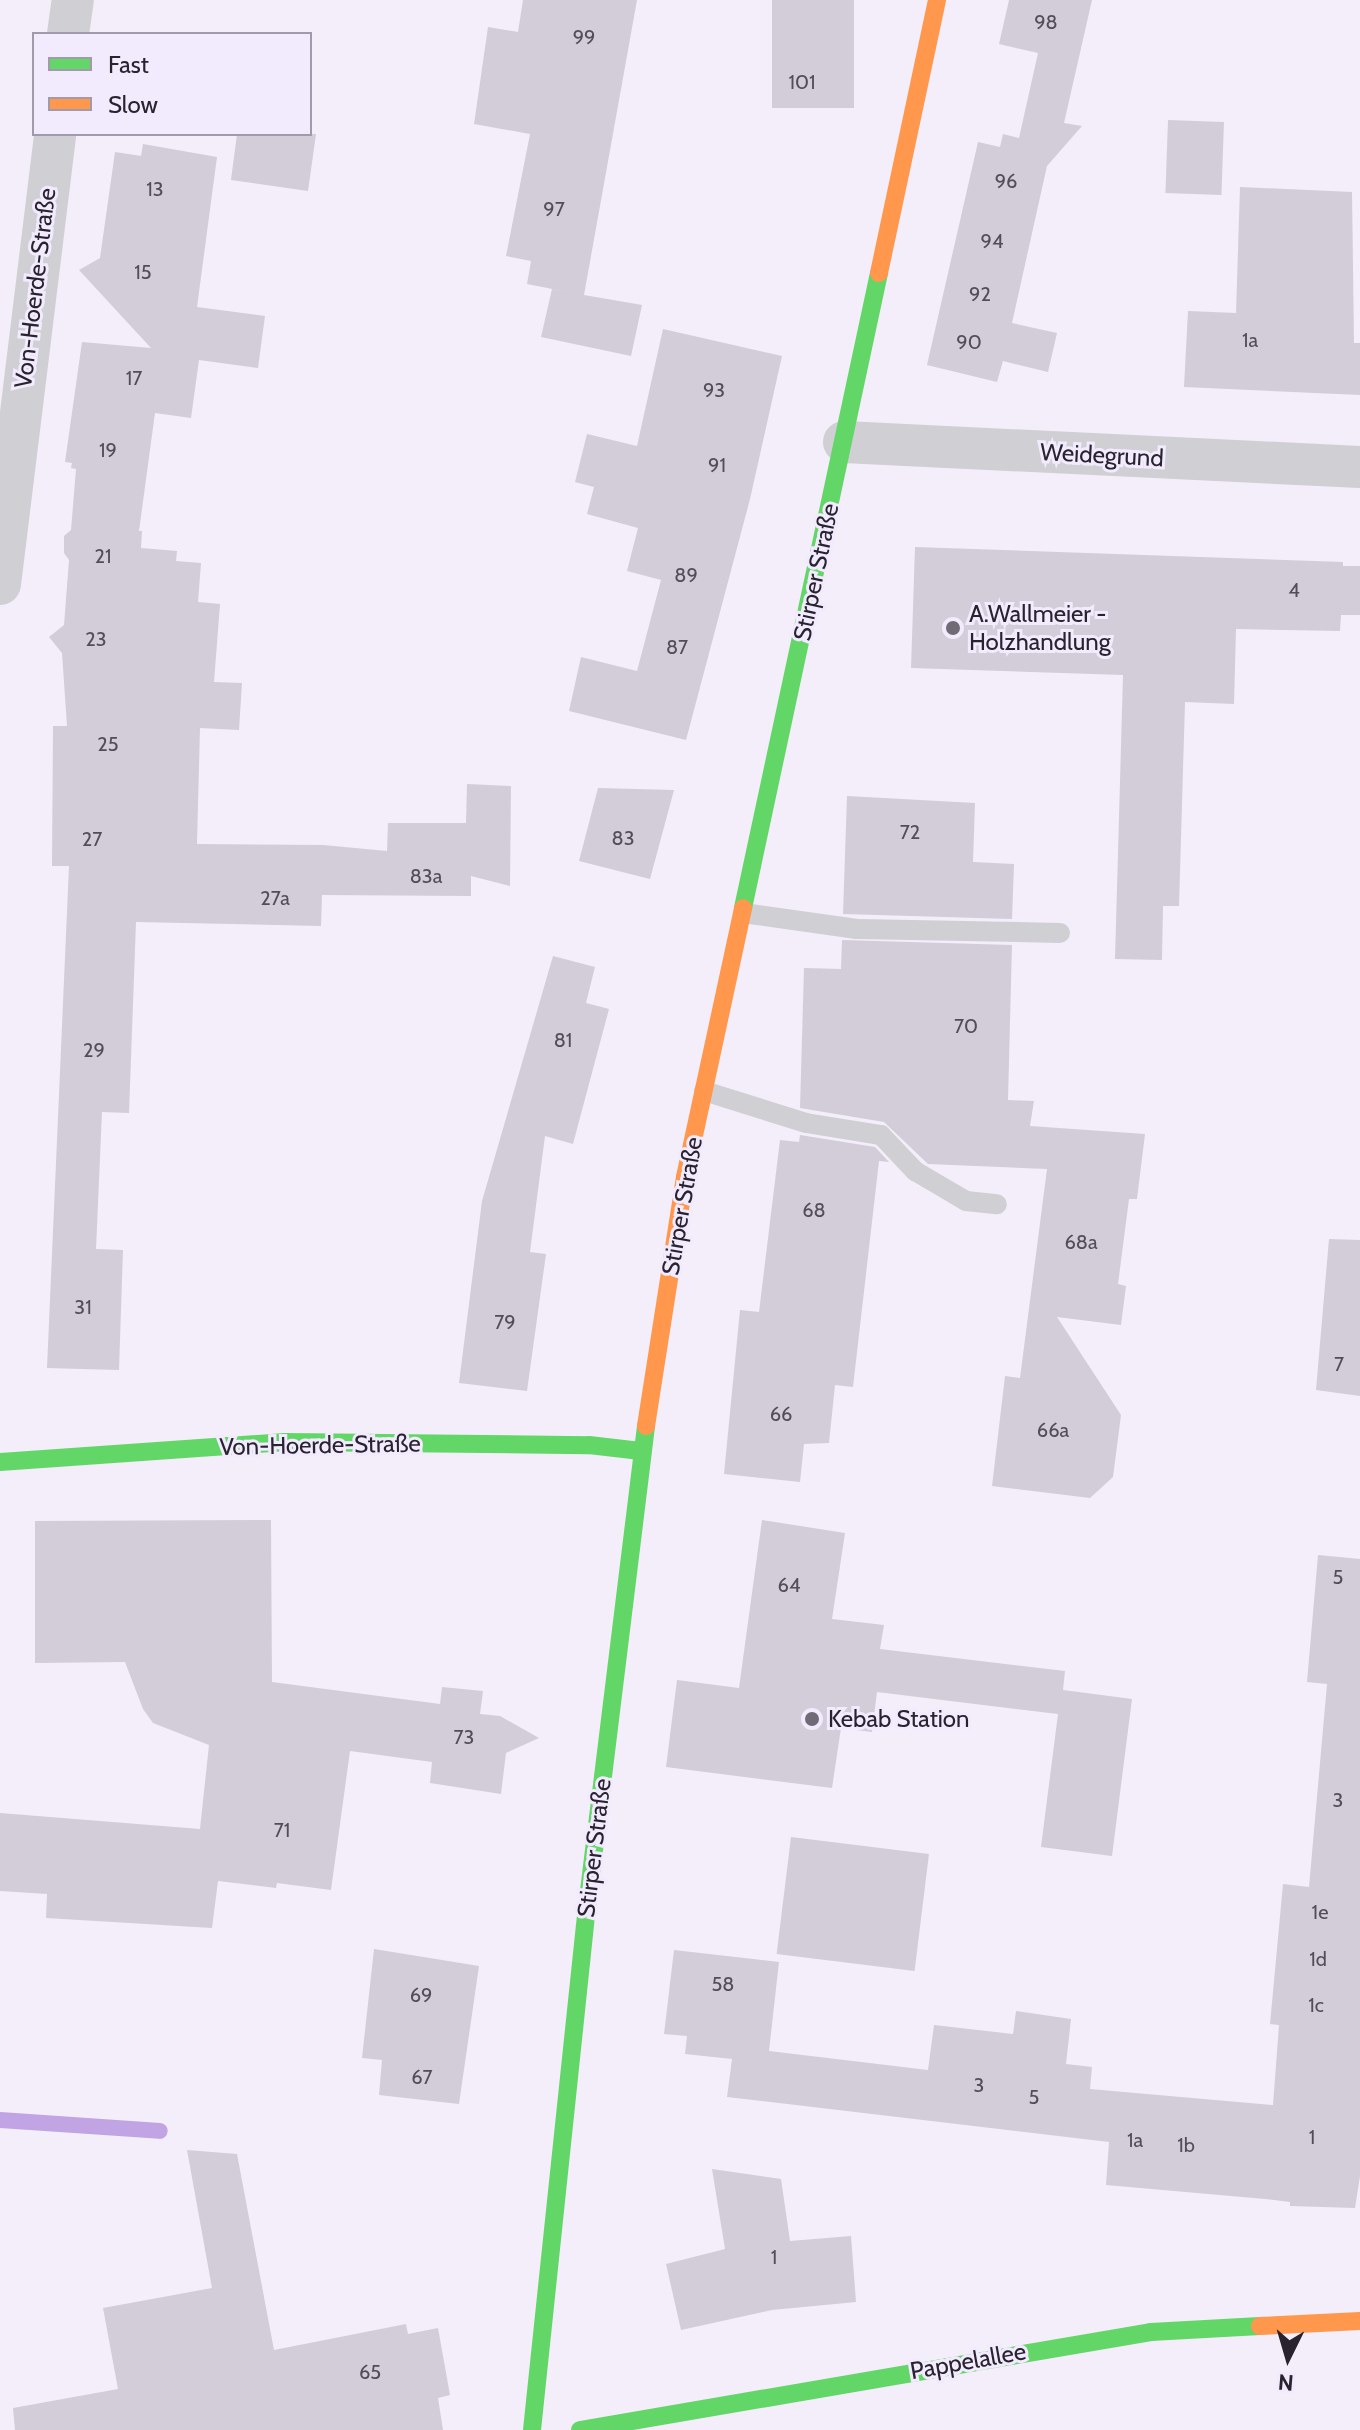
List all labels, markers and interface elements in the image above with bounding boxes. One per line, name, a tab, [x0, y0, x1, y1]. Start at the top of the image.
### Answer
house number: 98	[1034, 10, 1058, 34]
house number: 99	[573, 25, 595, 49]
legend	[32, 32, 312, 136]
text: Fast	[108, 50, 149, 79]
house number: 101	[789, 70, 815, 94]
text: Slow	[108, 90, 158, 119]
house number: 96	[995, 169, 1017, 193]
house number: 13	[146, 177, 164, 201]
street label: Von-Hoerde-Straße	[8, 186, 62, 390]
house number: 97	[543, 197, 565, 221]
house number: 94	[981, 229, 1003, 253]
house number: 15	[134, 260, 152, 284]
house number: 92	[969, 282, 991, 306]
house number: 1a	[1242, 328, 1258, 352]
house number: 90	[956, 330, 982, 354]
house number: 17	[126, 366, 142, 390]
house number: 93	[703, 378, 725, 402]
street label: Weidegrund	[1040, 437, 1164, 473]
house number: 19	[99, 438, 117, 462]
house number: 91	[708, 453, 726, 477]
street label: Stirper Straße	[787, 501, 845, 643]
house number: 21	[95, 544, 111, 568]
house number: 89	[674, 563, 698, 587]
house number: 4	[1288, 578, 1300, 602]
place label: A.Wallmeier - Holzhandlung	[969, 600, 1111, 656]
marker: A.Wallmeier - Holzhandlung	[944, 619, 962, 637]
house number: 23	[85, 627, 107, 651]
house number: 87	[666, 635, 688, 659]
house number: 25	[97, 732, 119, 756]
house number: 72	[900, 820, 920, 844]
house number: 83	[612, 826, 634, 850]
house number: 27	[82, 827, 102, 851]
house number: 83a	[410, 864, 442, 888]
house number: 27a	[260, 886, 290, 910]
house number: 70	[954, 1014, 978, 1038]
house number: 81	[554, 1028, 572, 1052]
house number: 29	[83, 1038, 105, 1062]
street label: Stirper Straße	[656, 1135, 708, 1277]
house number: 68	[802, 1198, 826, 1222]
house number: 68a	[1064, 1230, 1098, 1254]
house number: 31	[74, 1295, 92, 1319]
house number: 79	[494, 1310, 516, 1334]
house number: 7	[1334, 1352, 1344, 1376]
house number: 66	[770, 1402, 792, 1426]
house number: 66a	[1037, 1418, 1069, 1442]
street label: Von-Hoerde-Straße	[219, 1429, 421, 1461]
house number: 5	[1333, 1565, 1343, 1589]
house number: 64	[778, 1573, 800, 1597]
place label: Kebab Station	[828, 1705, 969, 1733]
marker: Kebab Station	[803, 1710, 821, 1728]
house number: 73	[454, 1725, 474, 1749]
street label: Stirper Straße	[571, 1777, 617, 1919]
house number: 3	[1333, 1788, 1343, 1812]
house number: 71	[274, 1818, 290, 1842]
house number: 1e	[1312, 1900, 1328, 1924]
house number: 1d	[1309, 1947, 1327, 1971]
house number: 58	[712, 1972, 734, 1996]
house number: 69	[410, 1983, 432, 2007]
house number: 1c	[1308, 1993, 1324, 2017]
house number: 67	[411, 2065, 433, 2089]
house number: 3	[974, 2073, 984, 2097]
house number: 5	[1029, 2085, 1039, 2109]
house number: 1	[1309, 2125, 1315, 2149]
house number: 1a	[1127, 2128, 1143, 2152]
house number: 1b	[1177, 2133, 1195, 2157]
house number: 1	[771, 2245, 777, 2269]
north arrow	[1248, 2318, 1328, 2398]
street label: Pappelallee	[908, 2337, 1028, 2385]
house number: 65	[359, 2360, 381, 2384]
text: N	[1277, 2368, 1295, 2397]

